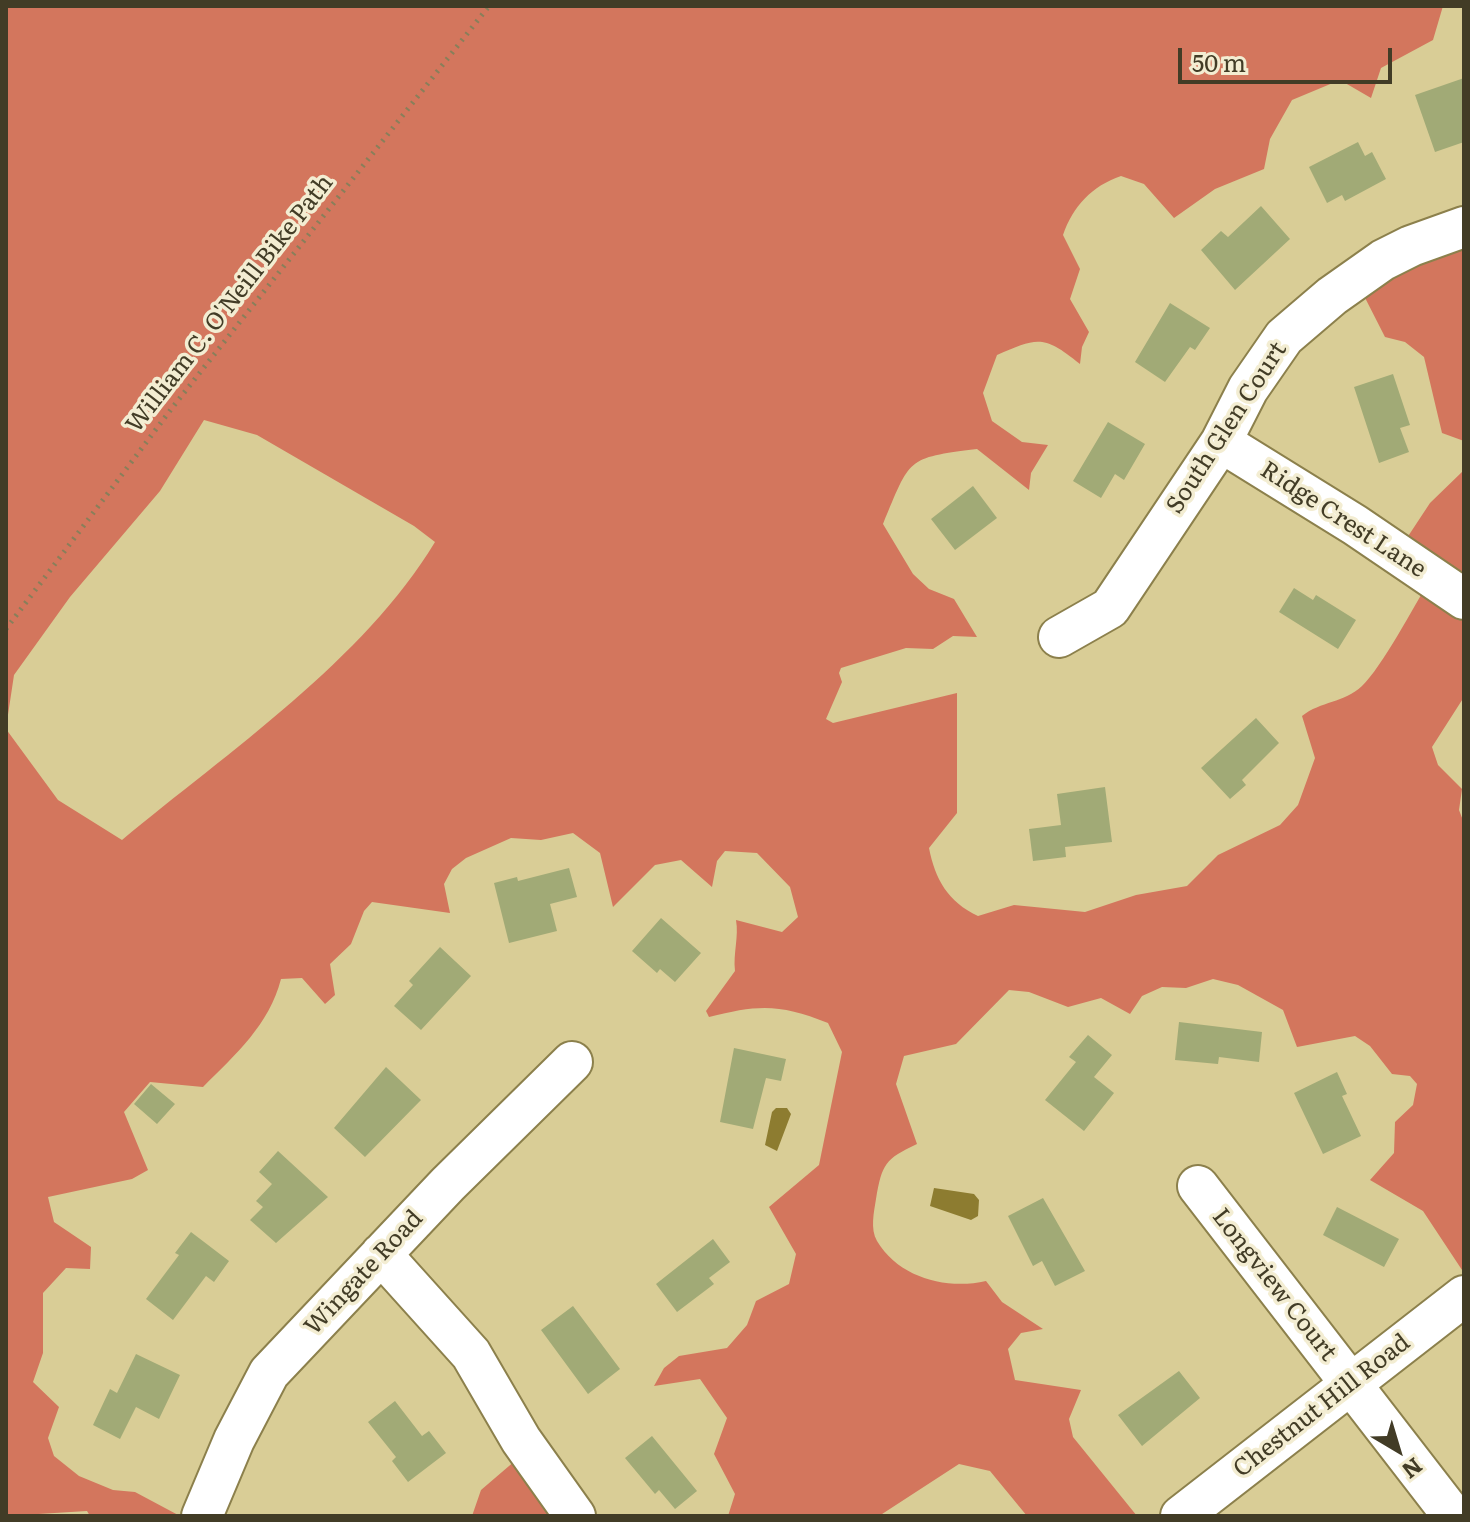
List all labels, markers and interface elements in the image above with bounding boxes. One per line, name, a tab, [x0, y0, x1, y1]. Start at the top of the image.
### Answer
scale bar	[1182, 32, 1396, 82]
text: 50 m	[1192, 44, 1246, 79]
street label: William C. O'Neill Bike Path	[120, 169, 340, 439]
street label: South Glen Court	[1161, 337, 1293, 519]
street label: Ridge Crest Lane	[1255, 456, 1431, 584]
street label: Longview Court	[1206, 1203, 1342, 1367]
street label: Wingate Road	[299, 1205, 429, 1341]
street label: Chestnut Hill Road	[1228, 1328, 1416, 1484]
north arrow	[1358, 1410, 1438, 1490]
text: N	[1396, 1451, 1431, 1488]

